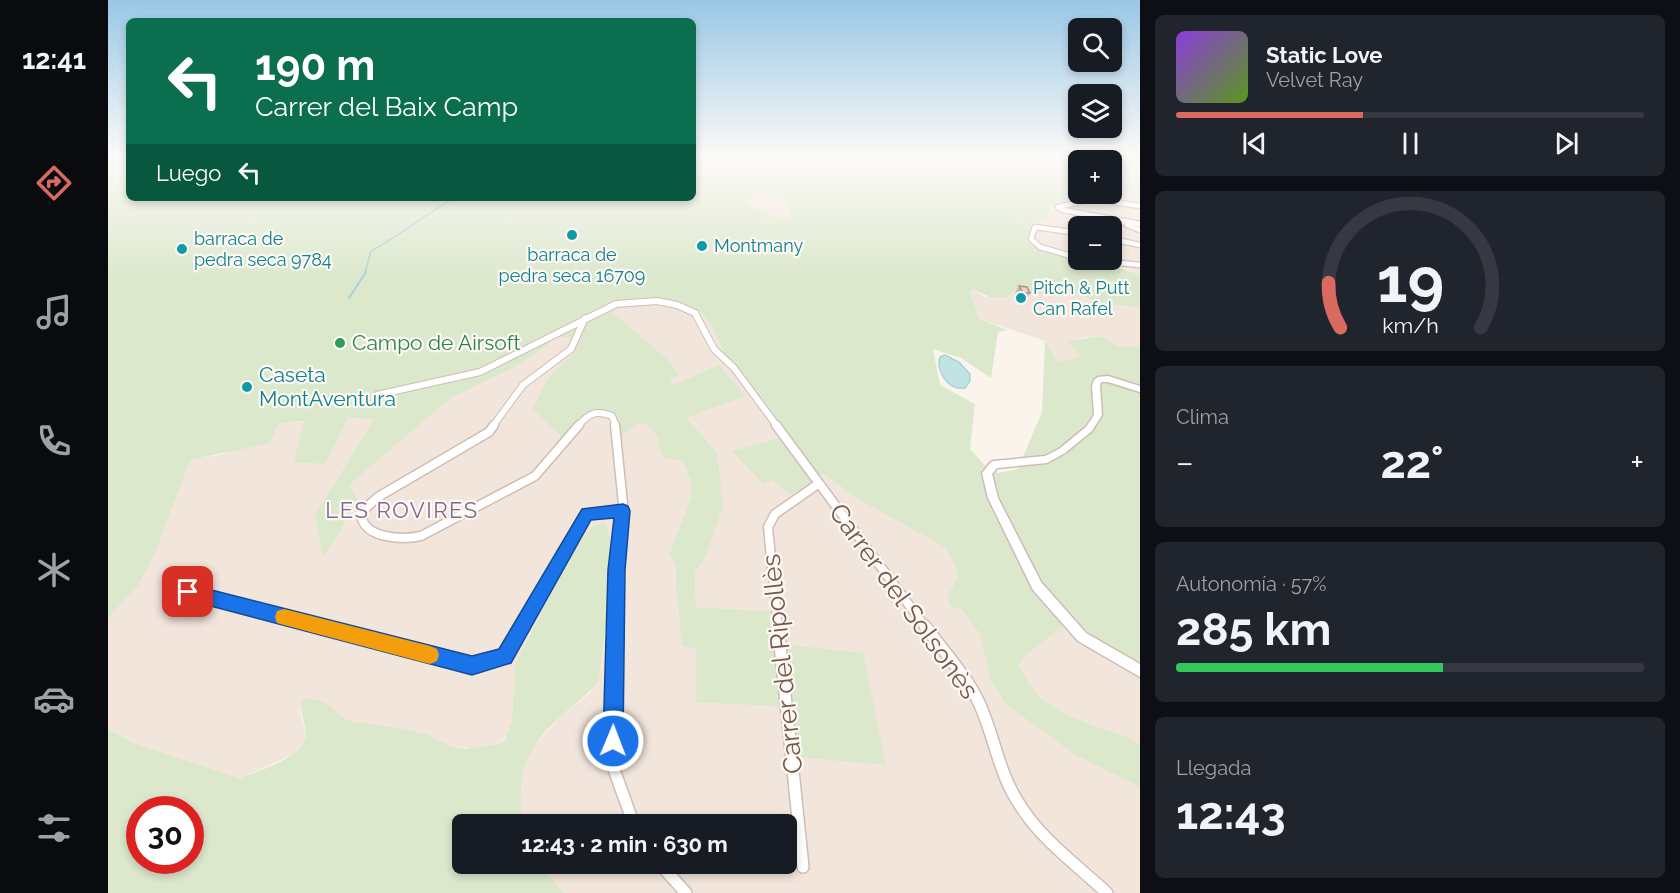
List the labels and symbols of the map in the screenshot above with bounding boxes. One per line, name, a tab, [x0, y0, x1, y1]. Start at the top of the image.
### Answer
place label: barraca de pedra seca 9784	[194, 228, 332, 270]
marker: barraca de pedra seca 16709	[565, 228, 579, 242]
place label: Montmany	[714, 235, 803, 256]
marker: Montmany	[695, 239, 709, 253]
marker: barraca de pedra seca 9784	[175, 242, 189, 256]
place label: barraca de pedra seca 16709	[499, 244, 645, 286]
place label: Pitch & Putt Can Rafel	[1033, 277, 1130, 319]
marker: Pitch & Putt Can Rafel	[1014, 291, 1028, 305]
place label: Campo de Airsoft	[352, 330, 521, 355]
marker: Campo de Airsoft	[333, 336, 347, 350]
place label: Caseta MontAventura	[259, 362, 396, 411]
marker: Caseta MontAventura	[240, 380, 254, 394]
district label: LES ROVIRES	[325, 497, 479, 523]
street label: Carrer del Solsonès	[823, 498, 985, 704]
street label: Carrer del Ripollès	[756, 553, 808, 775]
pin	[162, 566, 213, 617]
position arrow	[581, 709, 645, 773]
speed limit sign: 30	[126, 796, 204, 874]

